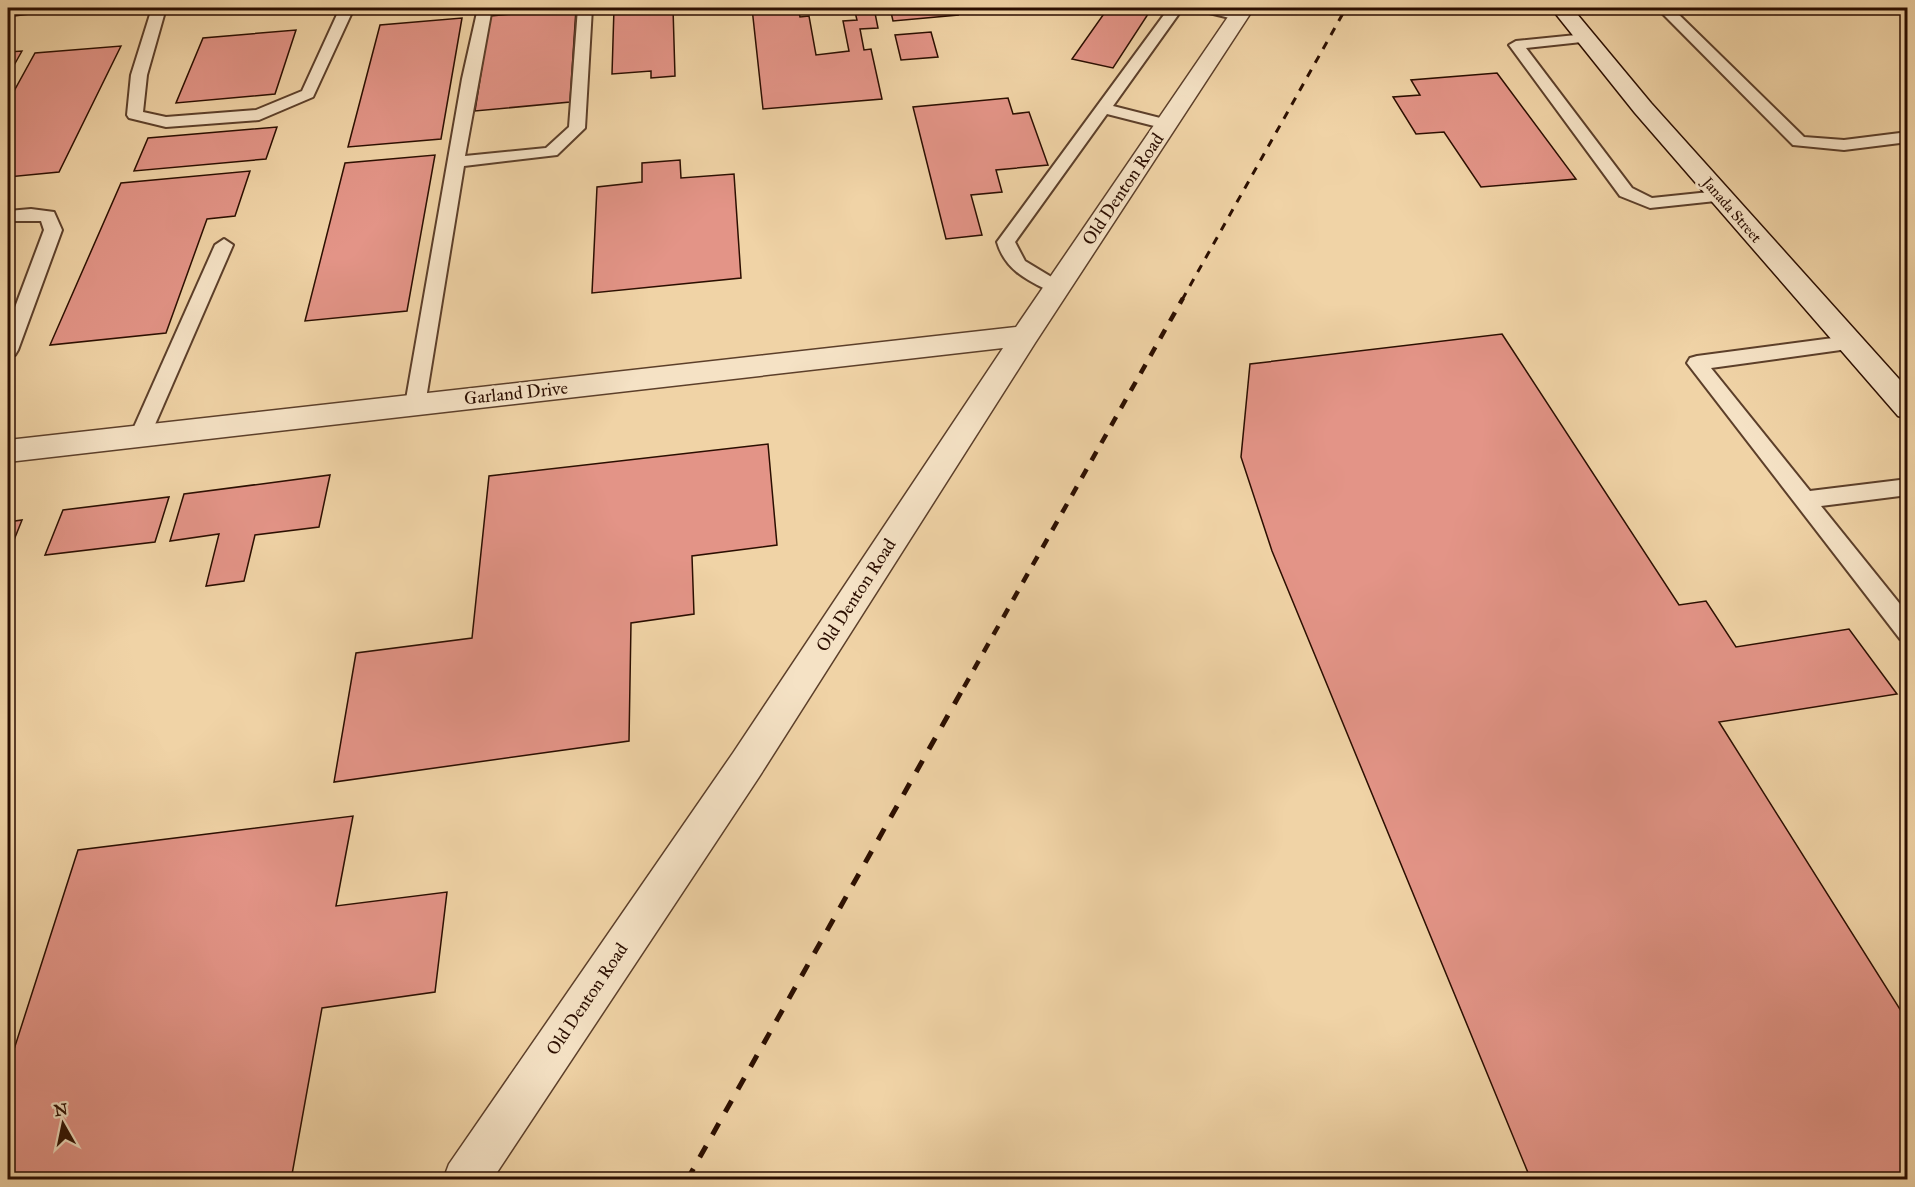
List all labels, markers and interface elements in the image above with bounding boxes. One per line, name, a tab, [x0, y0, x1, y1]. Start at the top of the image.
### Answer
street label: Old Denton Road	[1077, 129, 1169, 249]
street label: Janada Street	[1697, 172, 1766, 248]
street label: Garland Drive	[463, 377, 569, 409]
street label: Old Denton Road	[811, 534, 901, 656]
street label: Old Denton Road	[541, 939, 633, 1059]
north arrow	[33, 1094, 93, 1154]
text: N	[53, 1099, 69, 1120]

